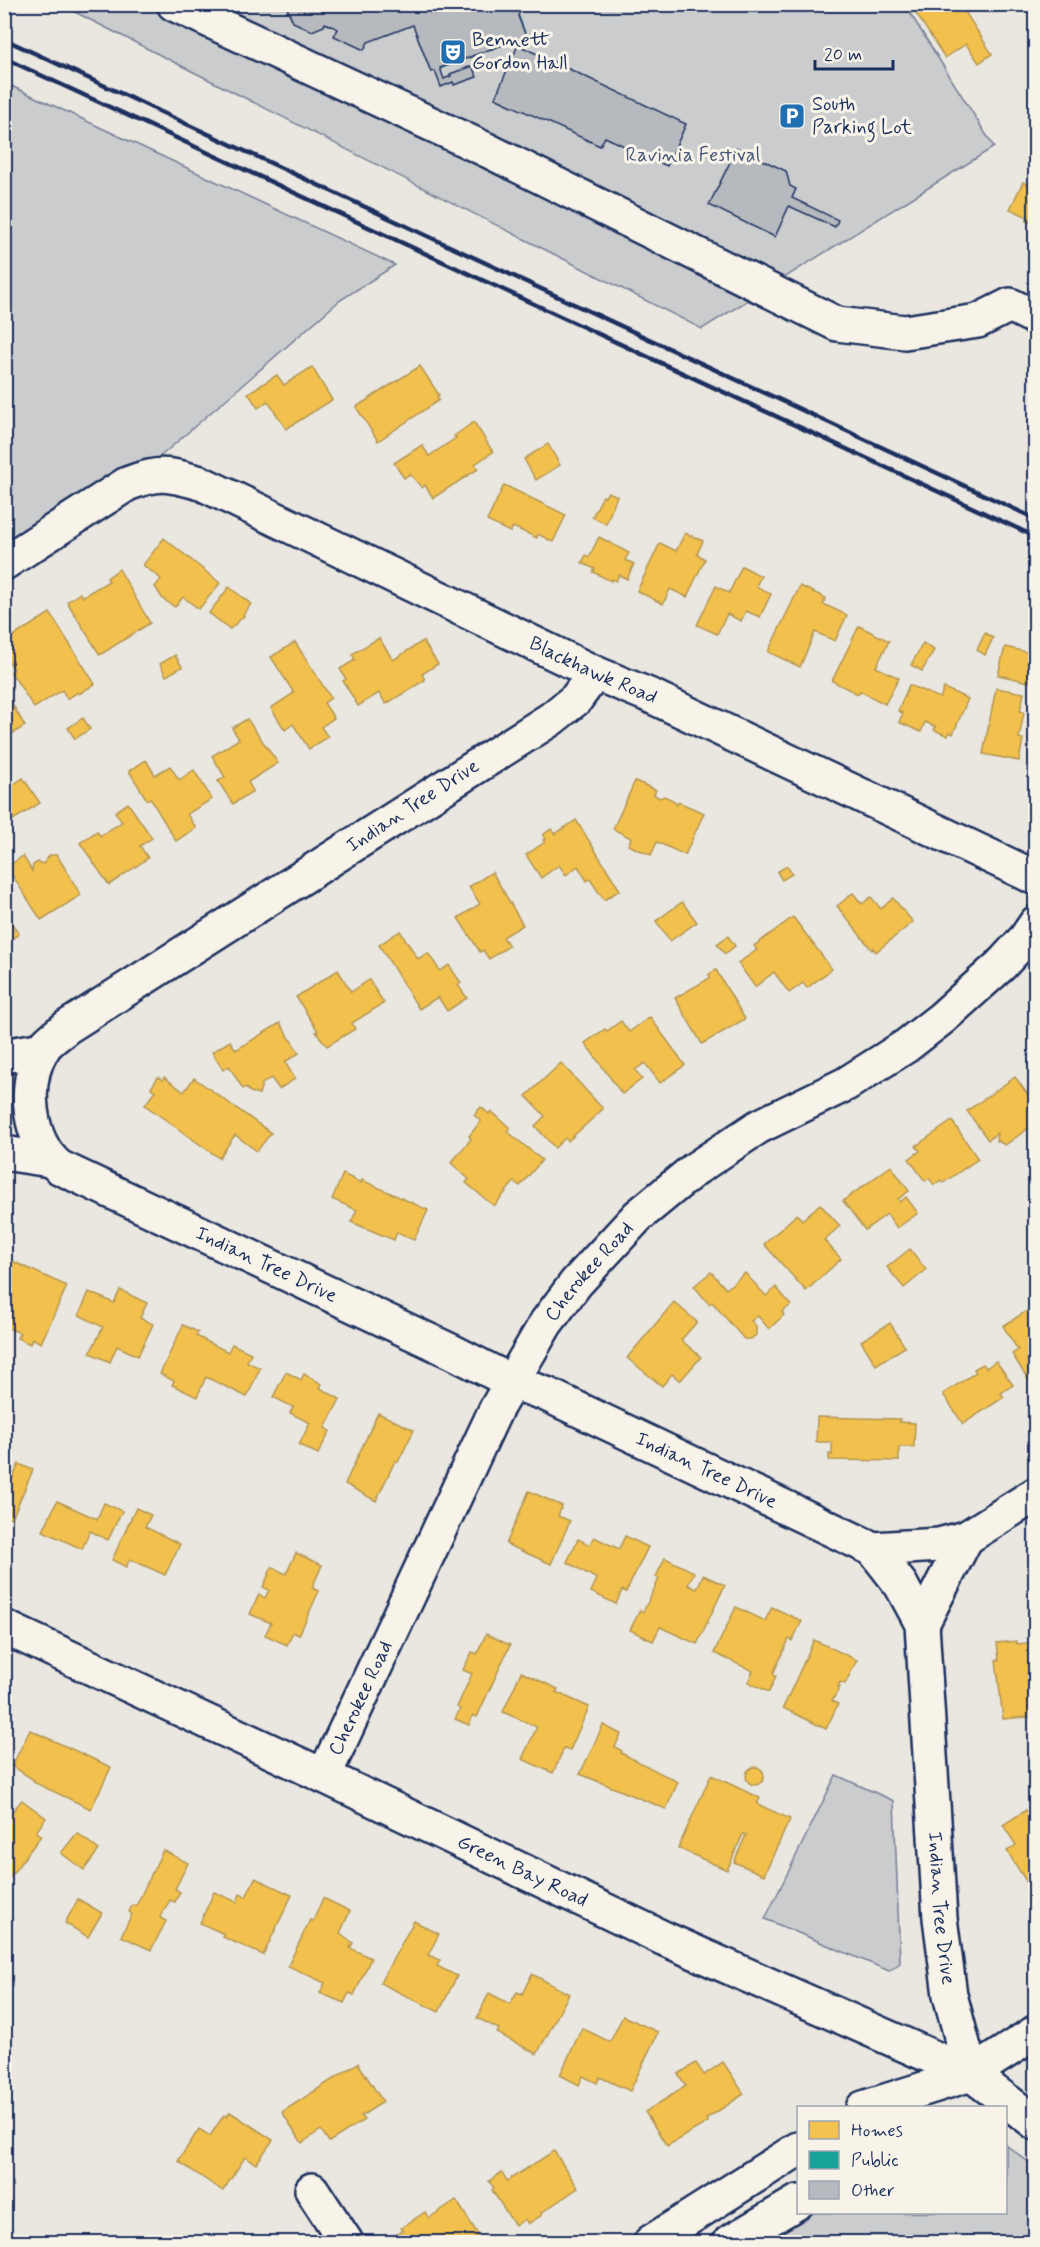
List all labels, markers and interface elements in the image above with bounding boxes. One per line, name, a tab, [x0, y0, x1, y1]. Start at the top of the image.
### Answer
place label: Bennett Gordon Hall	[472, 27, 568, 77]
scale bar	[815, 33, 893, 71]
theatre icon: Bennett Gordon Hall	[438, 37, 468, 67]
text: 20 m	[824, 43, 862, 67]
place label: South Parking Lot	[812, 91, 912, 143]
parking icon: South Parking Lot	[777, 101, 807, 131]
park label: Ravinia Festival	[626, 142, 761, 169]
street label: Blackhawk Road	[525, 630, 662, 711]
street label: Indian Tree Drive	[341, 753, 485, 859]
street label: Cherokee Road	[538, 1216, 640, 1327]
street label: Indian Tree Drive	[191, 1220, 342, 1309]
street label: Indian Tree Drive	[631, 1425, 782, 1515]
street label: Cherokee Road	[322, 1636, 399, 1760]
street label: Green Bay Road	[453, 1828, 592, 1914]
street label: Indian Tree Drive	[921, 1831, 962, 1986]
legend	[797, 2106, 1007, 2214]
text: Homes	[851, 2119, 903, 2143]
text: Public	[851, 2149, 899, 2173]
text: Other	[851, 2179, 895, 2203]

